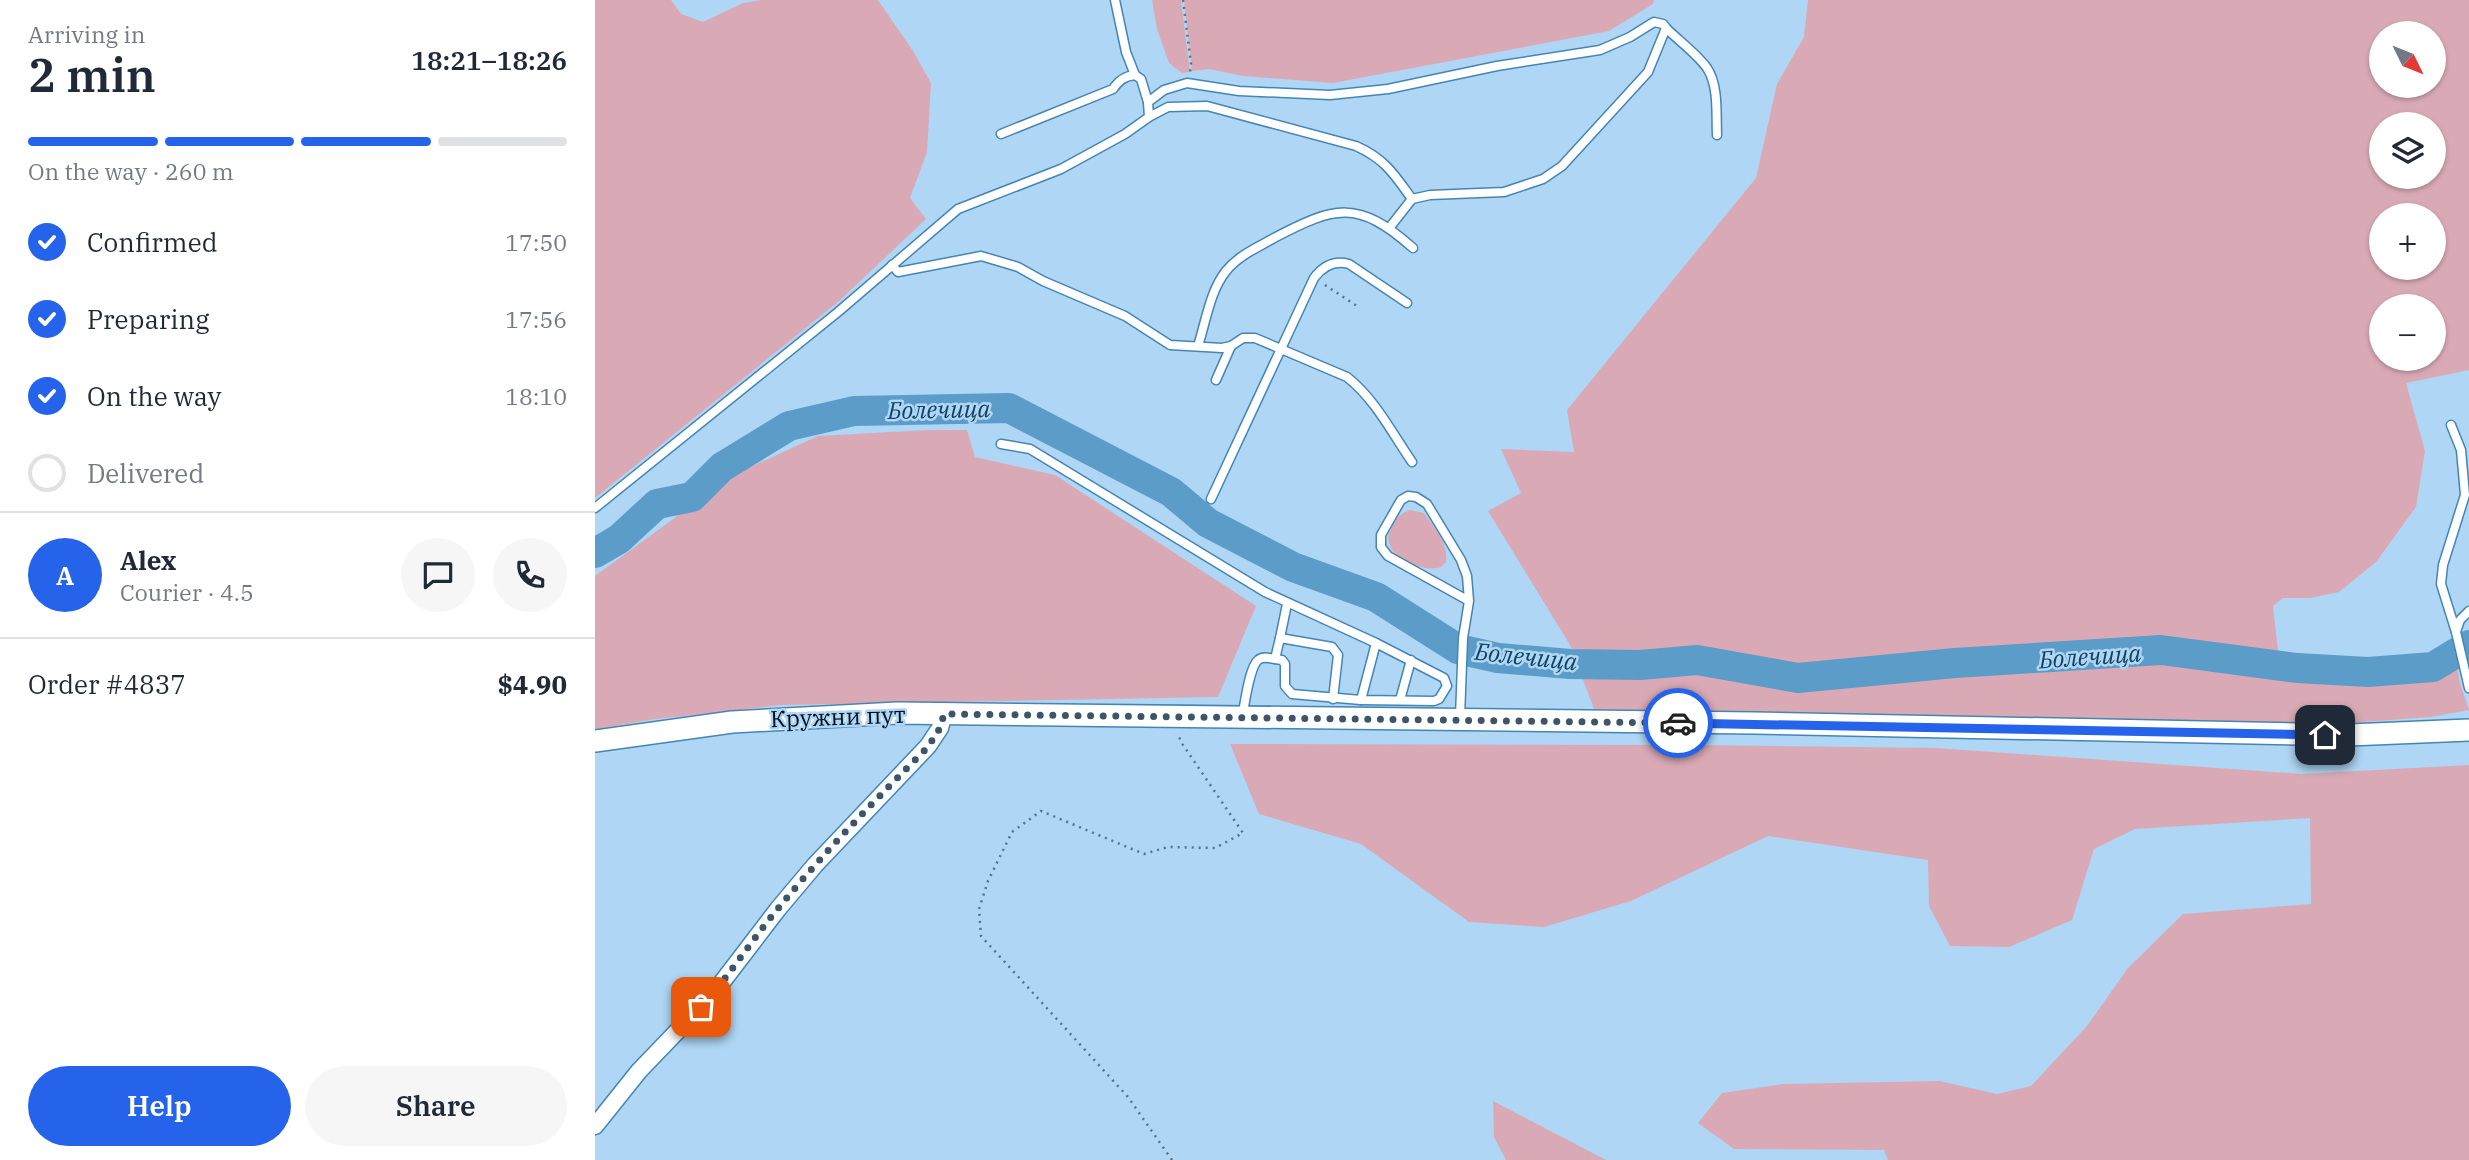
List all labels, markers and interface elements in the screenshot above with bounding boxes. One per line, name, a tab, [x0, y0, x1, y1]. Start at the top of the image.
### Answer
text: Arriving in	[28, 19, 145, 49]
north arrow	[2369, 21, 2447, 98]
map controls	[2369, 21, 2446, 371]
text: 18:21–18:26	[411, 43, 567, 77]
text: 2 min	[28, 45, 156, 105]
button: layers	[2369, 112, 2446, 189]
text: On the way · 260 m	[28, 156, 234, 186]
button: +	[2369, 203, 2446, 280]
icon: check	[28, 223, 66, 261]
text: Confirmed	[87, 225, 218, 259]
text: 17:50	[505, 227, 567, 257]
button: −	[2369, 294, 2446, 371]
icon: check	[28, 300, 66, 338]
text: Preparing	[87, 302, 209, 336]
text: 17:56	[505, 304, 567, 334]
icon: check	[28, 377, 66, 415]
text: On the way	[87, 379, 221, 413]
text: 18:10	[505, 381, 567, 411]
water label: Болечица	[886, 392, 991, 426]
text: Delivered	[87, 456, 204, 490]
button: chat	[401, 538, 475, 612]
button: phone	[493, 538, 567, 612]
text: Alex	[120, 543, 176, 577]
text: A	[56, 558, 74, 592]
text: Courier · 4.5	[120, 577, 254, 607]
water label: Болечица	[1472, 635, 1579, 677]
water label: Болечица	[2037, 636, 2142, 676]
text: Order #4837	[28, 667, 186, 701]
text: $4.90	[497, 667, 567, 701]
courier	[1643, 688, 1713, 758]
street label: Кружни пут	[770, 699, 906, 733]
icon: car	[1659, 704, 1697, 742]
pin	[2295, 705, 2355, 765]
icon: home	[2306, 716, 2344, 754]
pin	[671, 977, 731, 1037]
icon: bag	[682, 988, 720, 1026]
button: Help	[28, 1066, 291, 1146]
button: Share	[305, 1066, 567, 1146]

